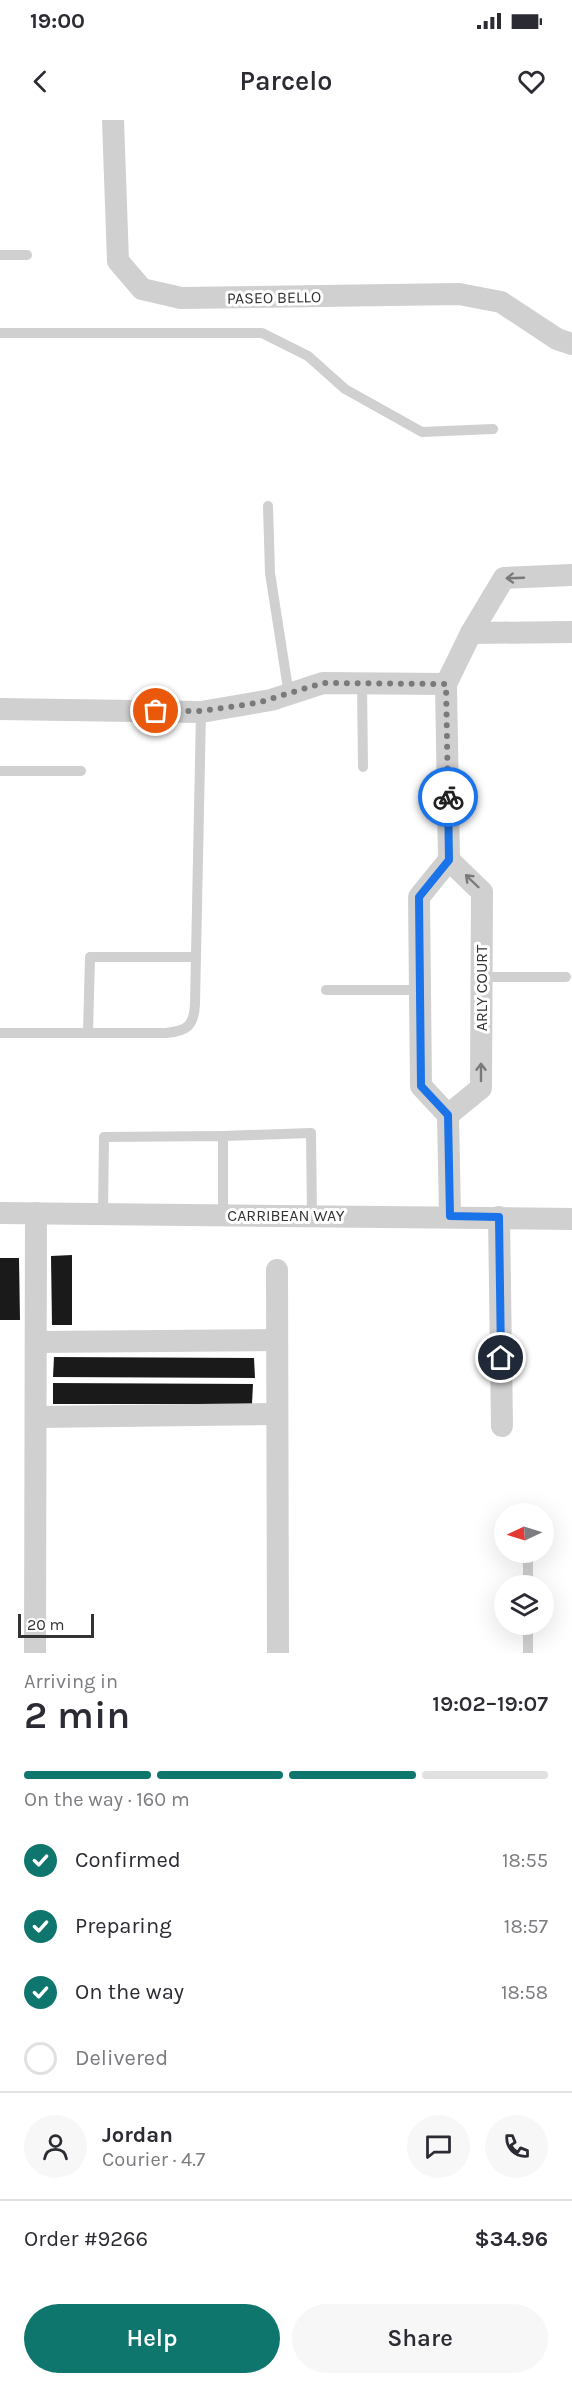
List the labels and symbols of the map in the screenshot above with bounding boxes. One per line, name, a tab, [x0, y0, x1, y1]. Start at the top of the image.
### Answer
street label: PASEO BELLO	[227, 287, 321, 308]
one-way arrow	[506, 572, 526, 583]
pin	[130, 685, 181, 736]
courier	[418, 767, 478, 827]
one-way arrow	[464, 874, 479, 889]
street label: ARLY COURT	[472, 945, 491, 1031]
one-way arrow	[475, 1062, 487, 1082]
street label: CARRIBEAN WAY	[227, 1206, 345, 1225]
pin	[475, 1332, 526, 1383]
north arrow	[494, 1503, 554, 1563]
scale bar	[18, 1611, 94, 1638]

